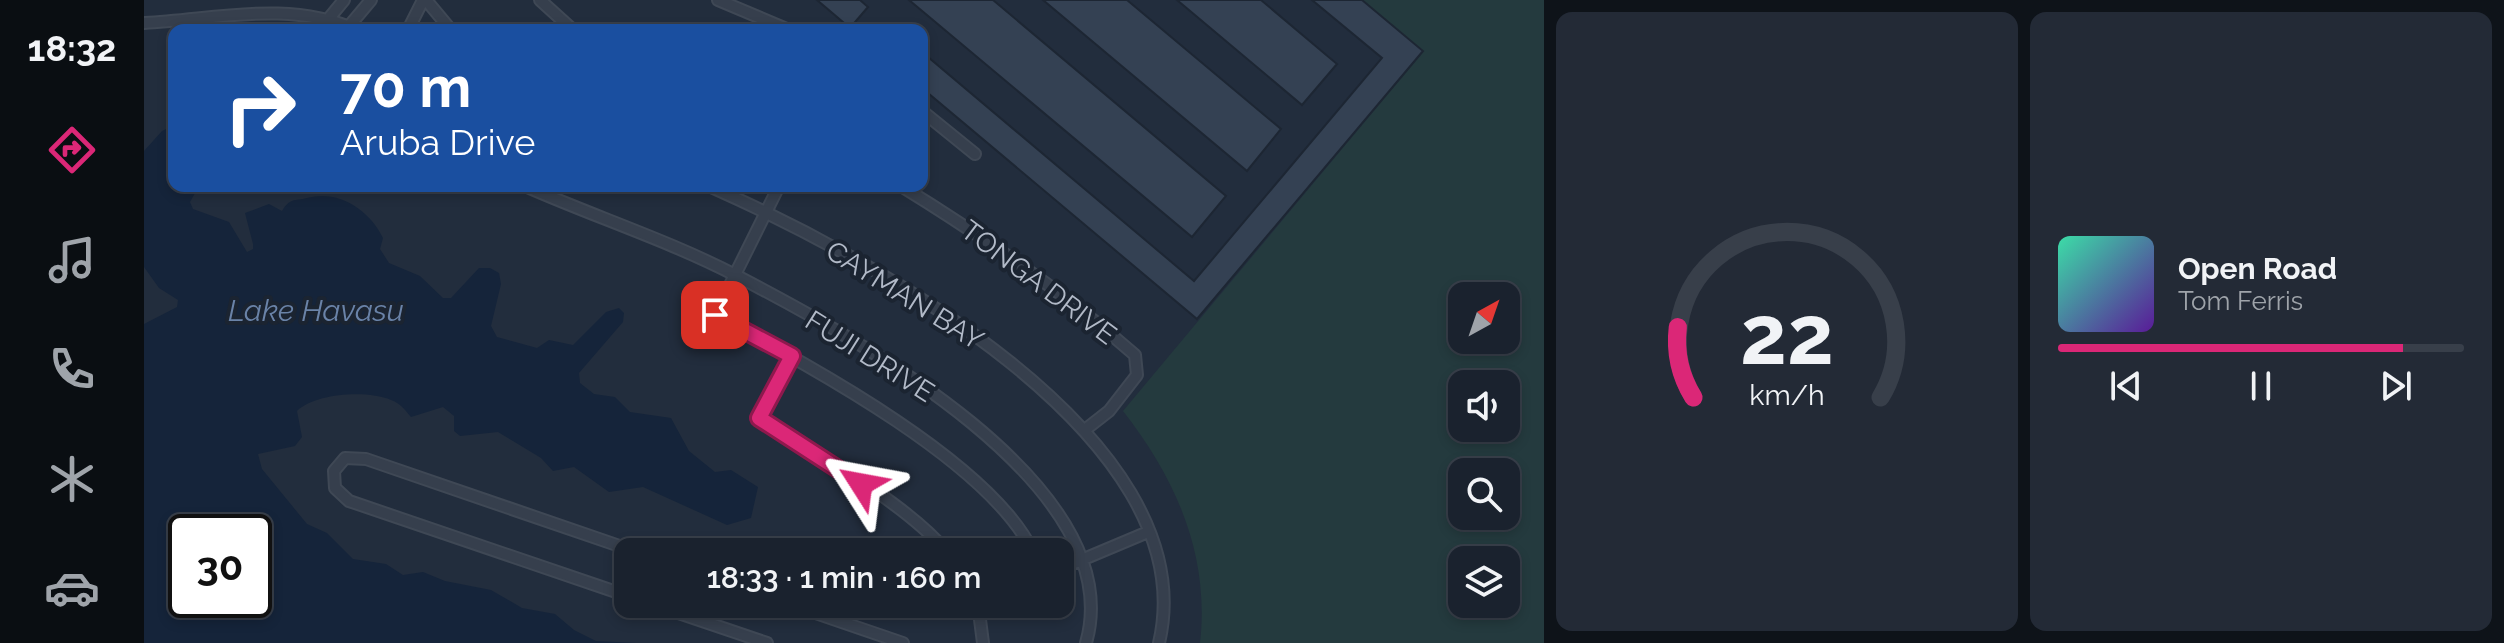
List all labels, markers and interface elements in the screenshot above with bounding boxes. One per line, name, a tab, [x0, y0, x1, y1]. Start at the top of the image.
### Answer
text: 18:32	[28, 27, 116, 69]
text: 70 m	[340, 54, 471, 120]
icon: right	[208, 56, 312, 160]
text: Aruba Drive	[340, 121, 535, 163]
icon: directions	[44, 122, 100, 178]
street label: TONGA DRIVE	[955, 213, 1123, 351]
icon: music	[44, 232, 100, 288]
street label: CAYMAN BAY	[820, 234, 989, 357]
text: Open Road	[2178, 251, 2337, 286]
pin	[681, 281, 749, 349]
north arrow	[1448, 282, 1520, 354]
map controls	[1448, 282, 1520, 618]
text: 22	[1740, 285, 1834, 382]
text: Tom Ferris	[2178, 286, 2303, 316]
water label: Lake Havasu	[228, 293, 404, 328]
icon: arrive	[693, 293, 737, 337]
street label: FUJI DRIVE	[799, 304, 940, 409]
icon: phone	[44, 341, 100, 397]
icon: previous	[2104, 364, 2148, 408]
icon: pause	[2239, 364, 2283, 408]
icon: next	[2374, 364, 2418, 408]
button: sound	[1448, 370, 1520, 442]
text: km/h	[1749, 378, 1825, 412]
position arrow	[819, 442, 903, 526]
icon: climate	[44, 451, 100, 507]
button: search	[1448, 458, 1520, 530]
speed limit sign: 30	[168, 514, 272, 618]
button: layers	[1448, 546, 1520, 618]
icon: car	[44, 560, 100, 616]
text: 18:33 · 1 min · 160 m	[707, 560, 981, 595]

